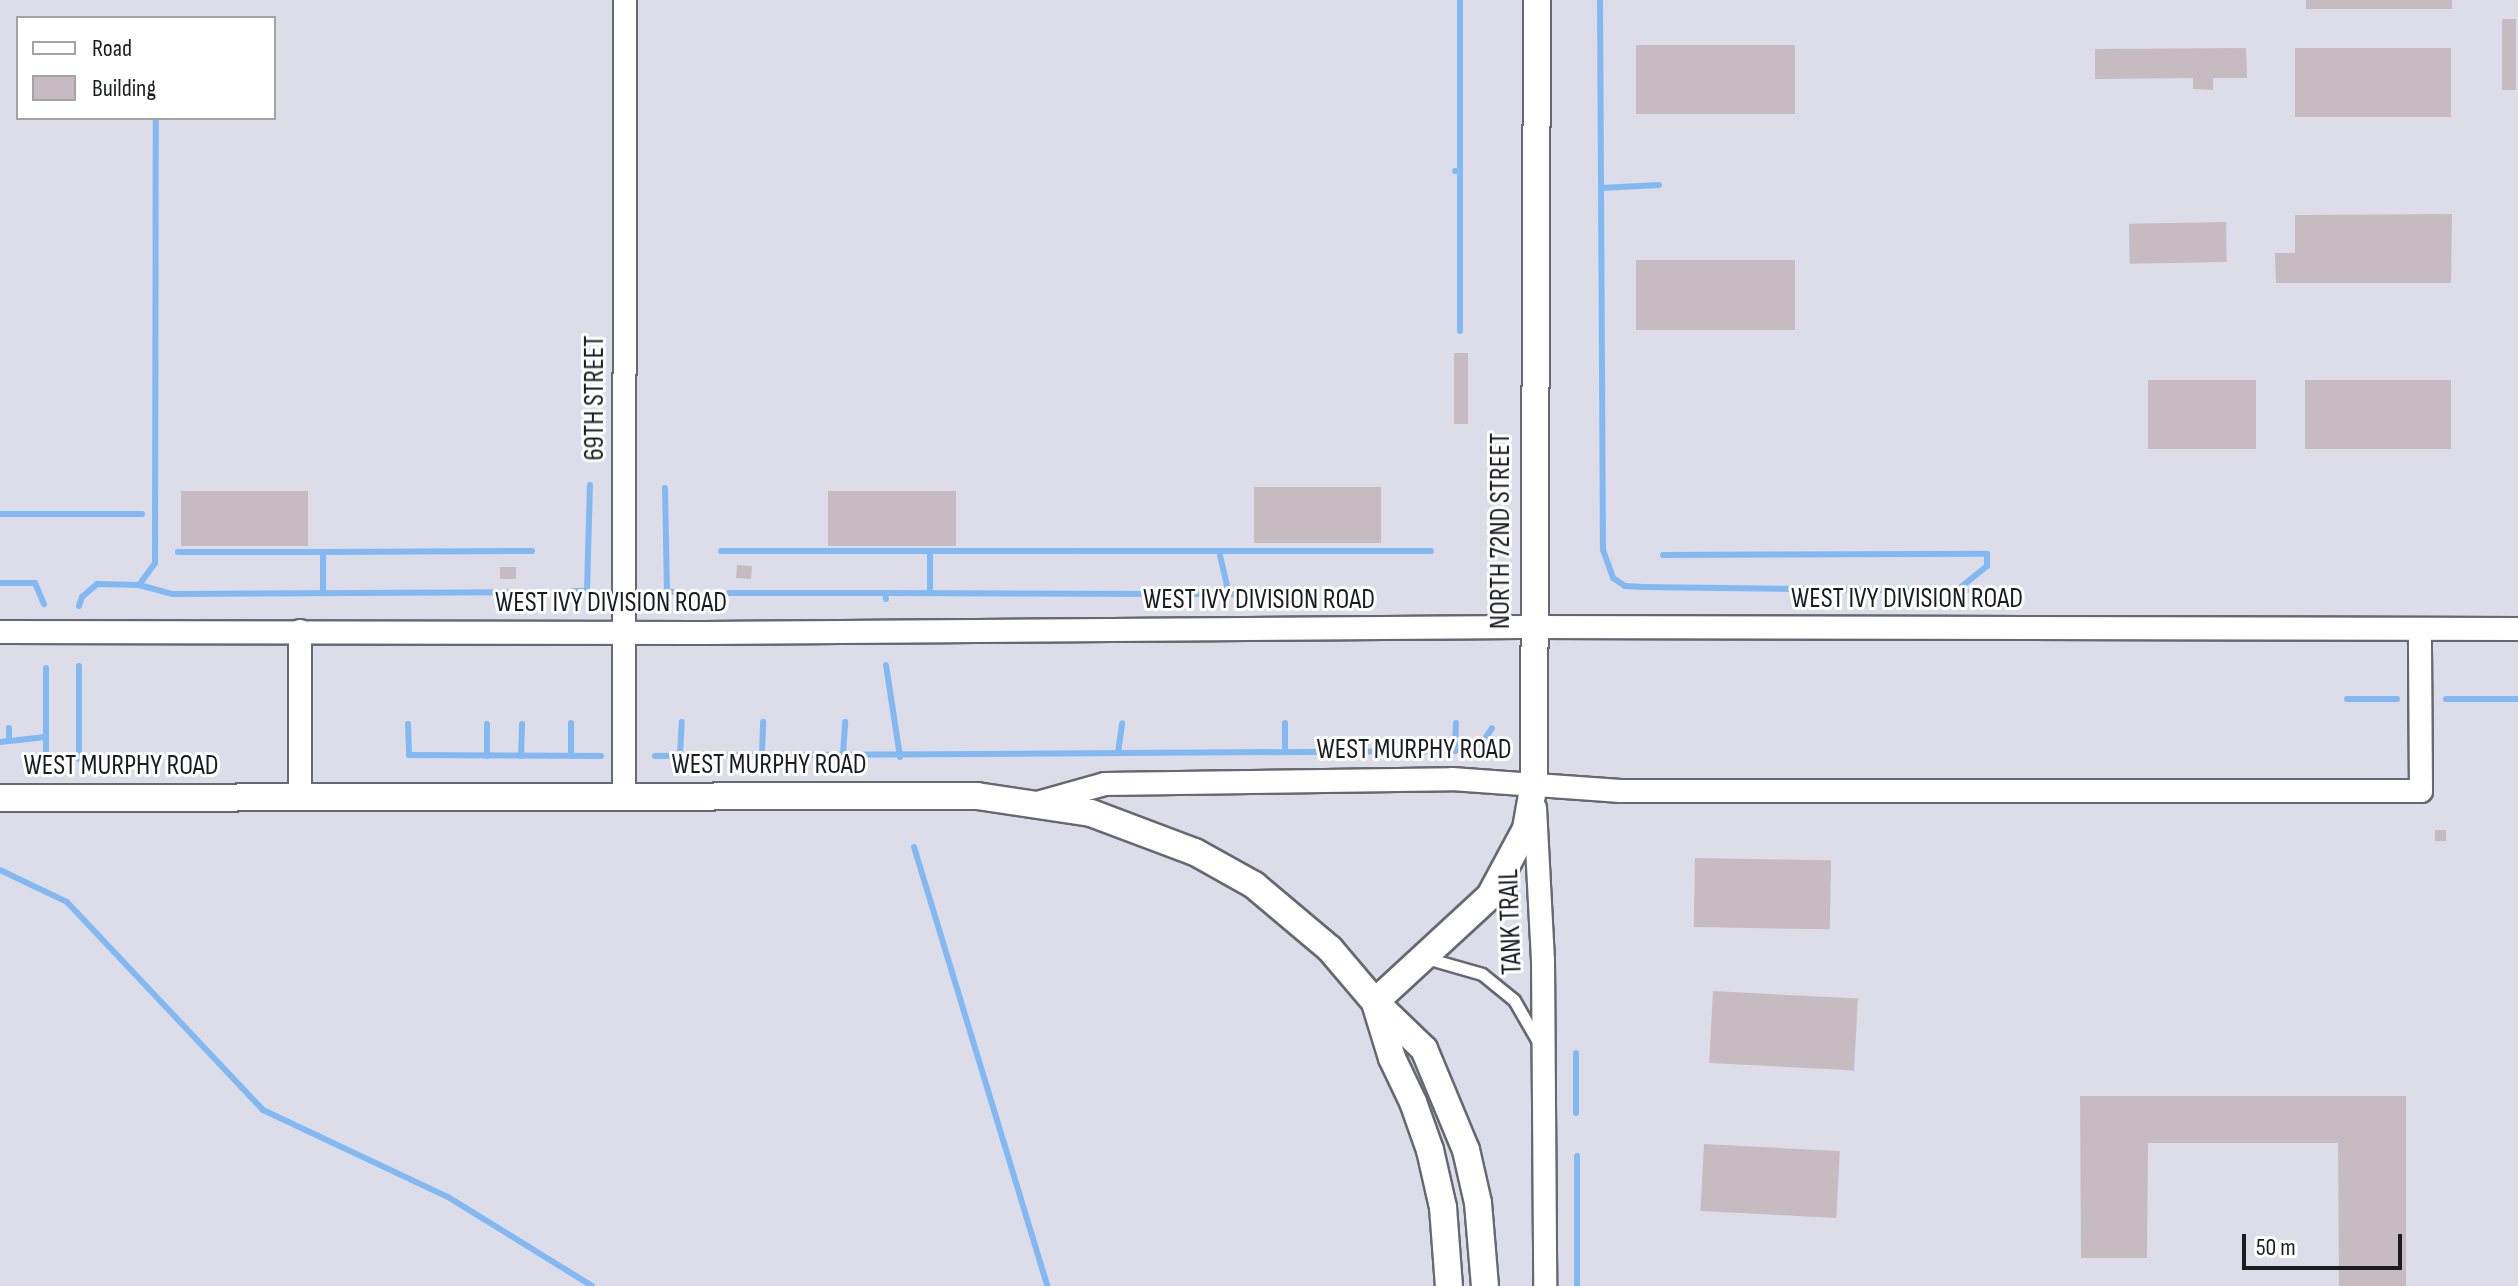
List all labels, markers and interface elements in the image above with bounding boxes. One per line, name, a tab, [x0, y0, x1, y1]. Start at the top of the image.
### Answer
legend	[16, 16, 276, 120]
text: Road	[92, 34, 132, 63]
text: Building	[92, 74, 156, 103]
street label: 69TH STREET	[578, 335, 612, 461]
street label: NORTH 72ND STREET	[1484, 433, 1518, 629]
street label: WEST IVY DIVISION ROAD	[1791, 582, 2023, 616]
street label: WEST IVY DIVISION ROAD	[1143, 583, 1375, 617]
street label: WEST IVY DIVISION ROAD	[495, 586, 727, 620]
street label: WEST MURPHY ROAD	[1316, 733, 1512, 767]
street label: WEST MURPHY ROAD	[671, 748, 867, 782]
street label: WEST MURPHY ROAD	[23, 749, 219, 783]
street label: TANK TRAIL	[1492, 869, 1530, 975]
scale bar	[2246, 1218, 2406, 1268]
text: 50 m	[2256, 1233, 2296, 1262]

